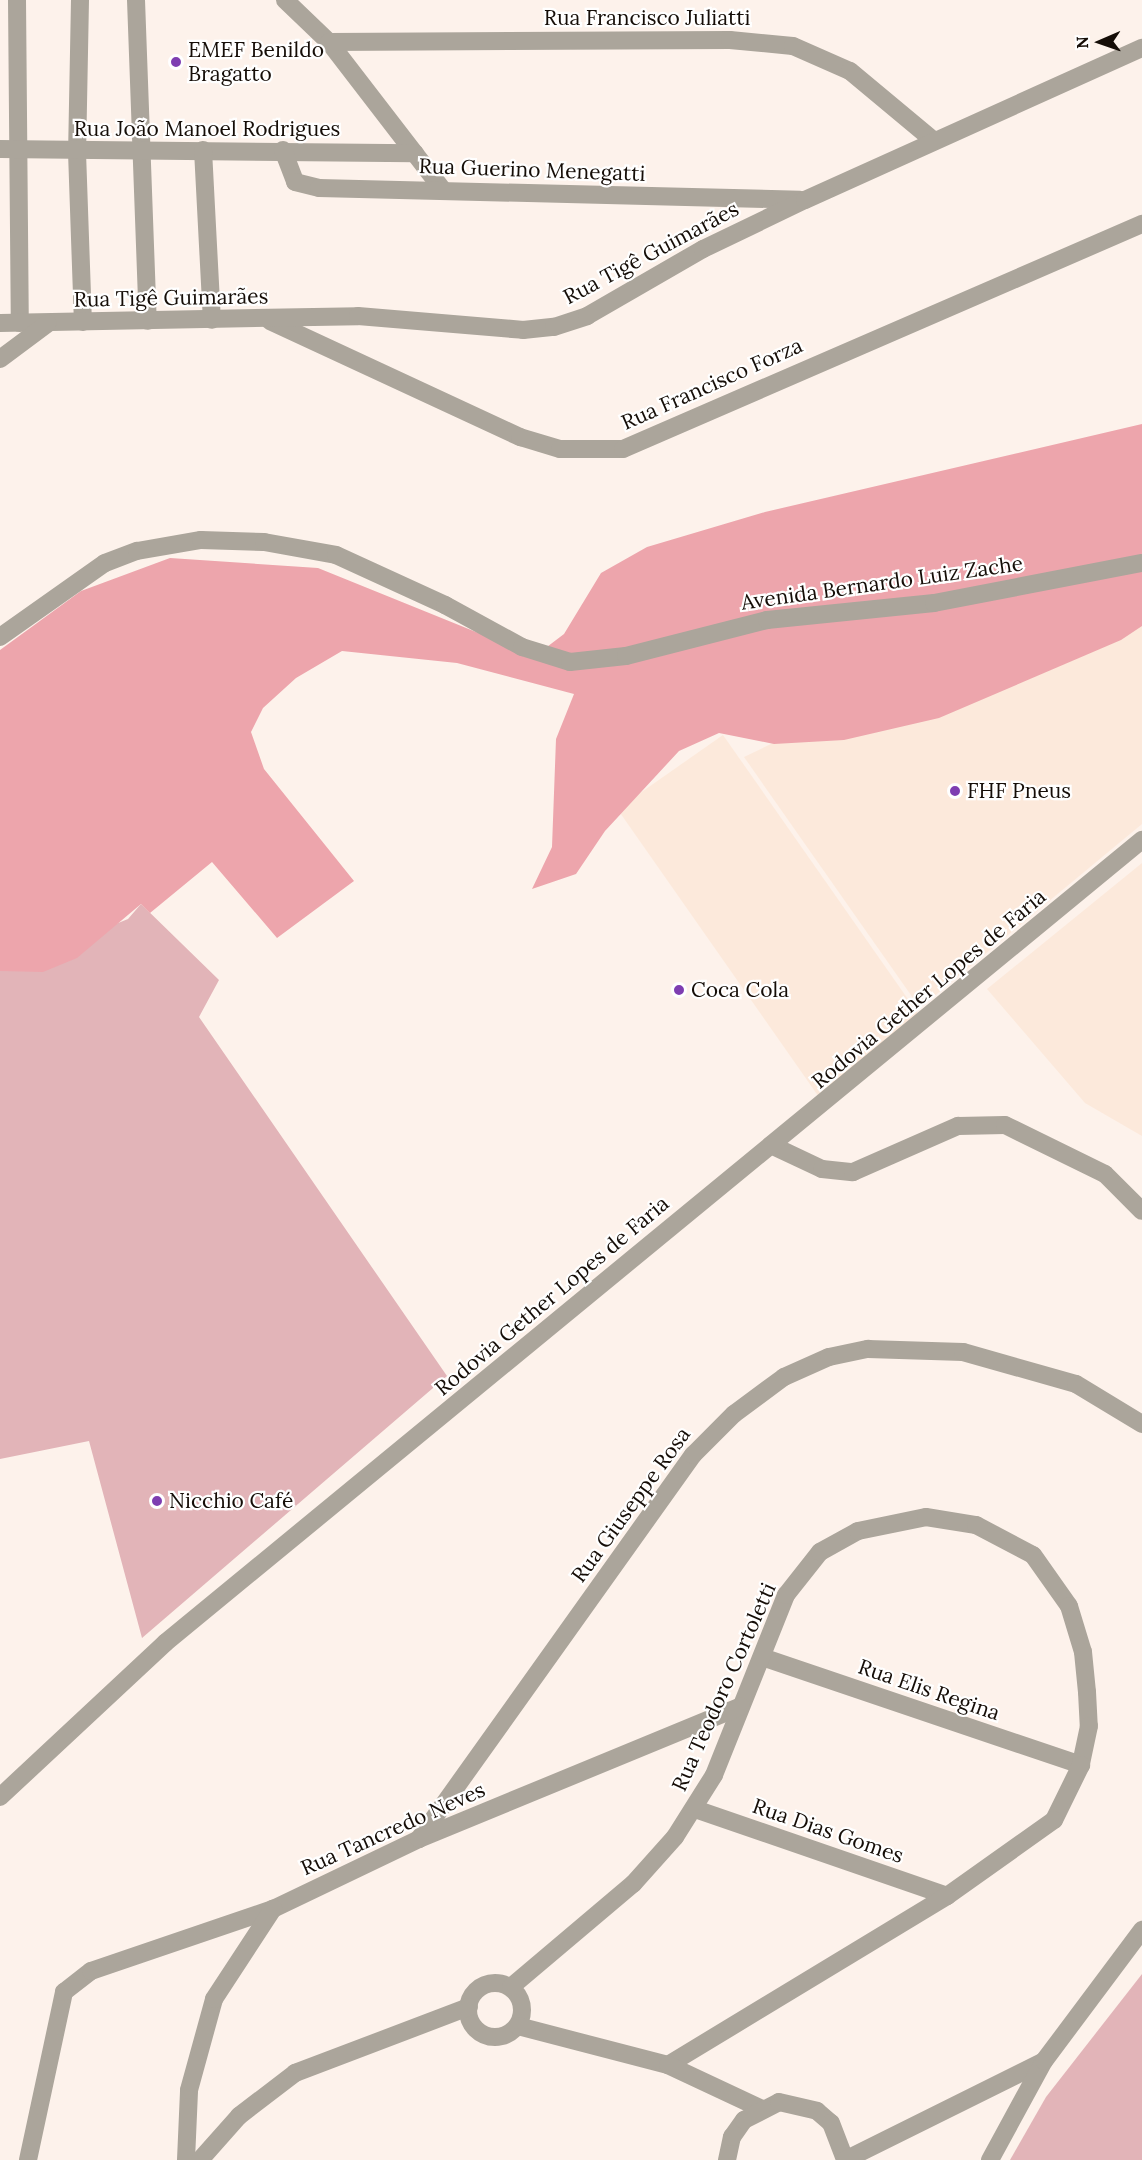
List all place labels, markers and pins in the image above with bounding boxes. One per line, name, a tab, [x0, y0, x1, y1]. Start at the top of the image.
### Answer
place label: EMEF Benildo Bragatto	[188, 37, 324, 87]
marker: EMEF Benildo Bragatto	[169, 55, 183, 69]
place label: FHF Pneus	[967, 778, 1071, 804]
marker: FHF Pneus	[948, 784, 962, 798]
place label: Coca Cola	[691, 977, 789, 1003]
marker: Coca Cola	[672, 983, 686, 997]
place label: Nicchio Café	[169, 1488, 293, 1514]
marker: Nicchio Café	[150, 1494, 164, 1508]

